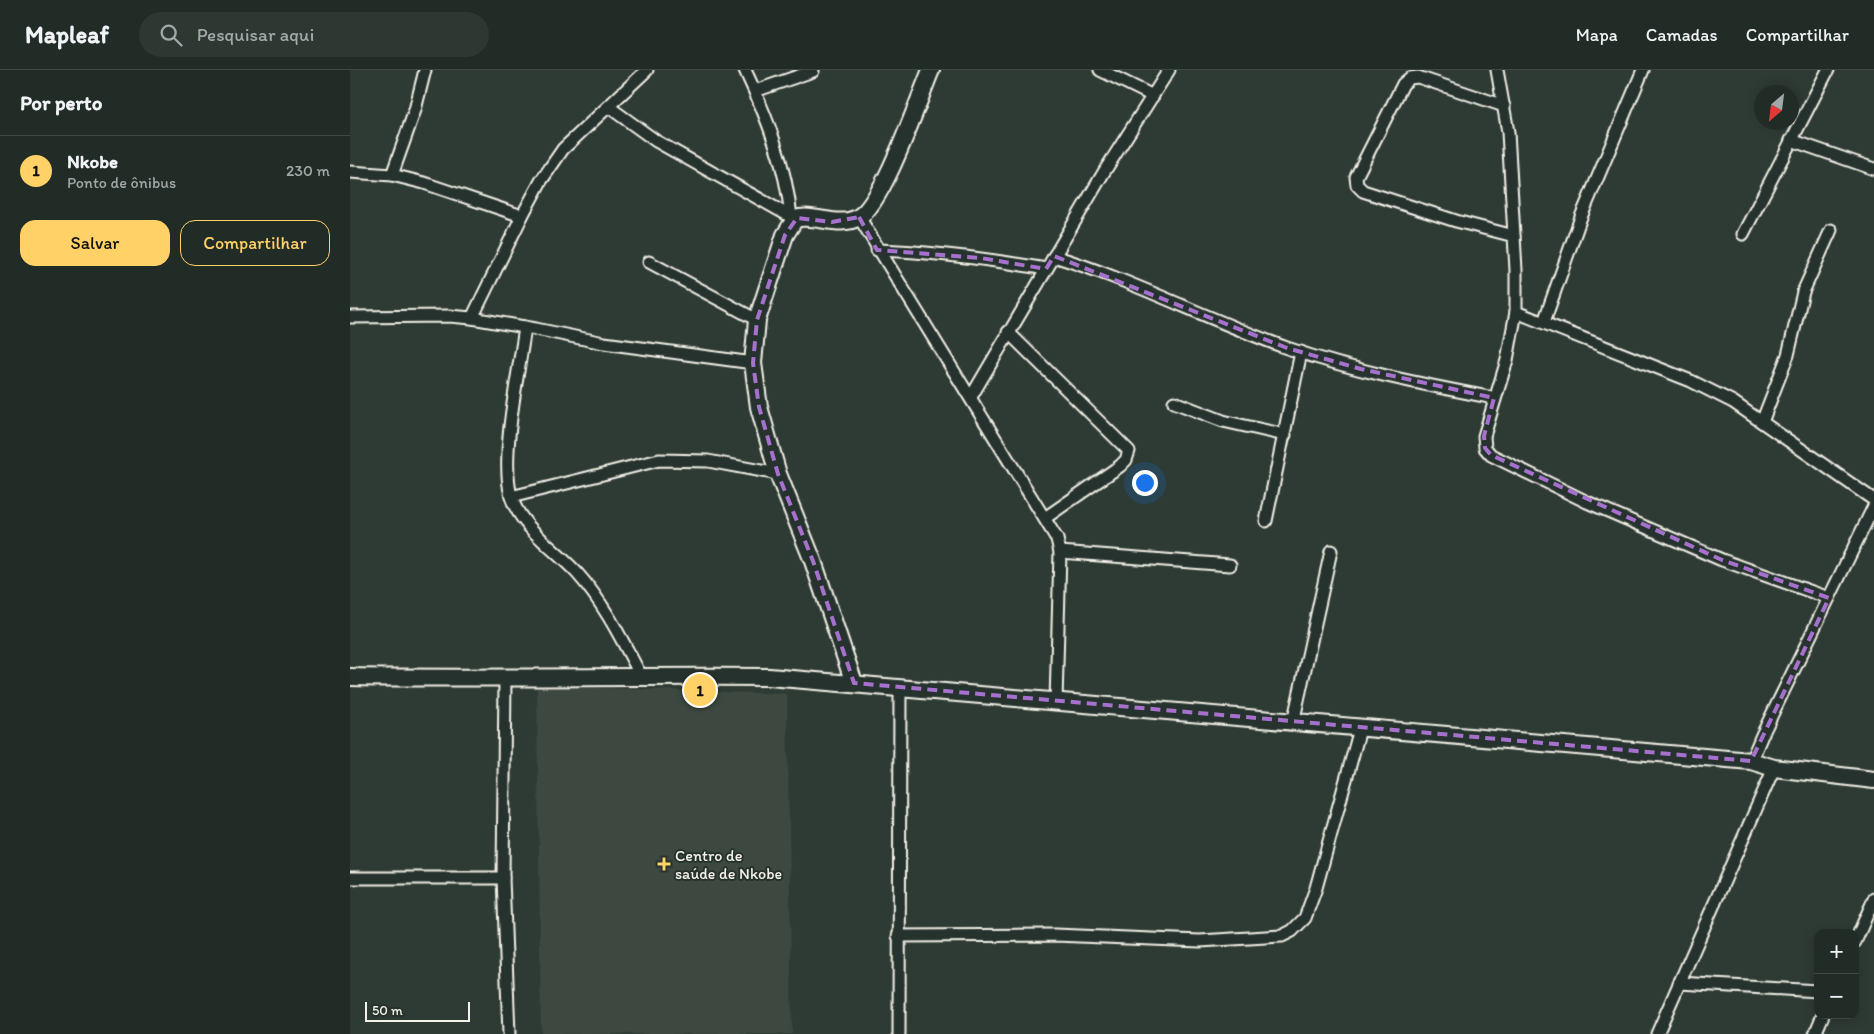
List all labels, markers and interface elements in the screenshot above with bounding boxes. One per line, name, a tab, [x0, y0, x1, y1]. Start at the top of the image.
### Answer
search box	[139, 12, 489, 57]
text: Mapleaf	[25, 20, 109, 49]
icon: search	[157, 21, 185, 49]
text: Pesquisar aqui	[197, 23, 314, 46]
text: Mapa	[1576, 24, 1618, 46]
text: Camadas	[1646, 24, 1718, 46]
text: Compartilhar	[1746, 24, 1849, 46]
north arrow	[1754, 85, 1799, 130]
text: Por perto	[20, 90, 102, 115]
text: Nkobe	[67, 150, 118, 173]
text: 1	[32, 161, 40, 180]
text: 230 m	[286, 161, 330, 180]
text: Ponto de ônibus	[67, 173, 176, 192]
button: Salvar	[20, 220, 170, 266]
button: Compartilhar	[180, 220, 330, 266]
your location	[1132, 470, 1158, 496]
pin: 1	[684, 671, 716, 709]
place label: Centro de saúde de Nkobe	[675, 846, 782, 883]
marker: Centro de saúde de Nkobe	[657, 857, 671, 871]
map controls	[1814, 929, 1859, 1019]
button: +	[1814, 929, 1859, 974]
button: −	[1814, 974, 1859, 1019]
scale bar	[365, 999, 470, 1022]
text: 50 m	[372, 1002, 403, 1019]

